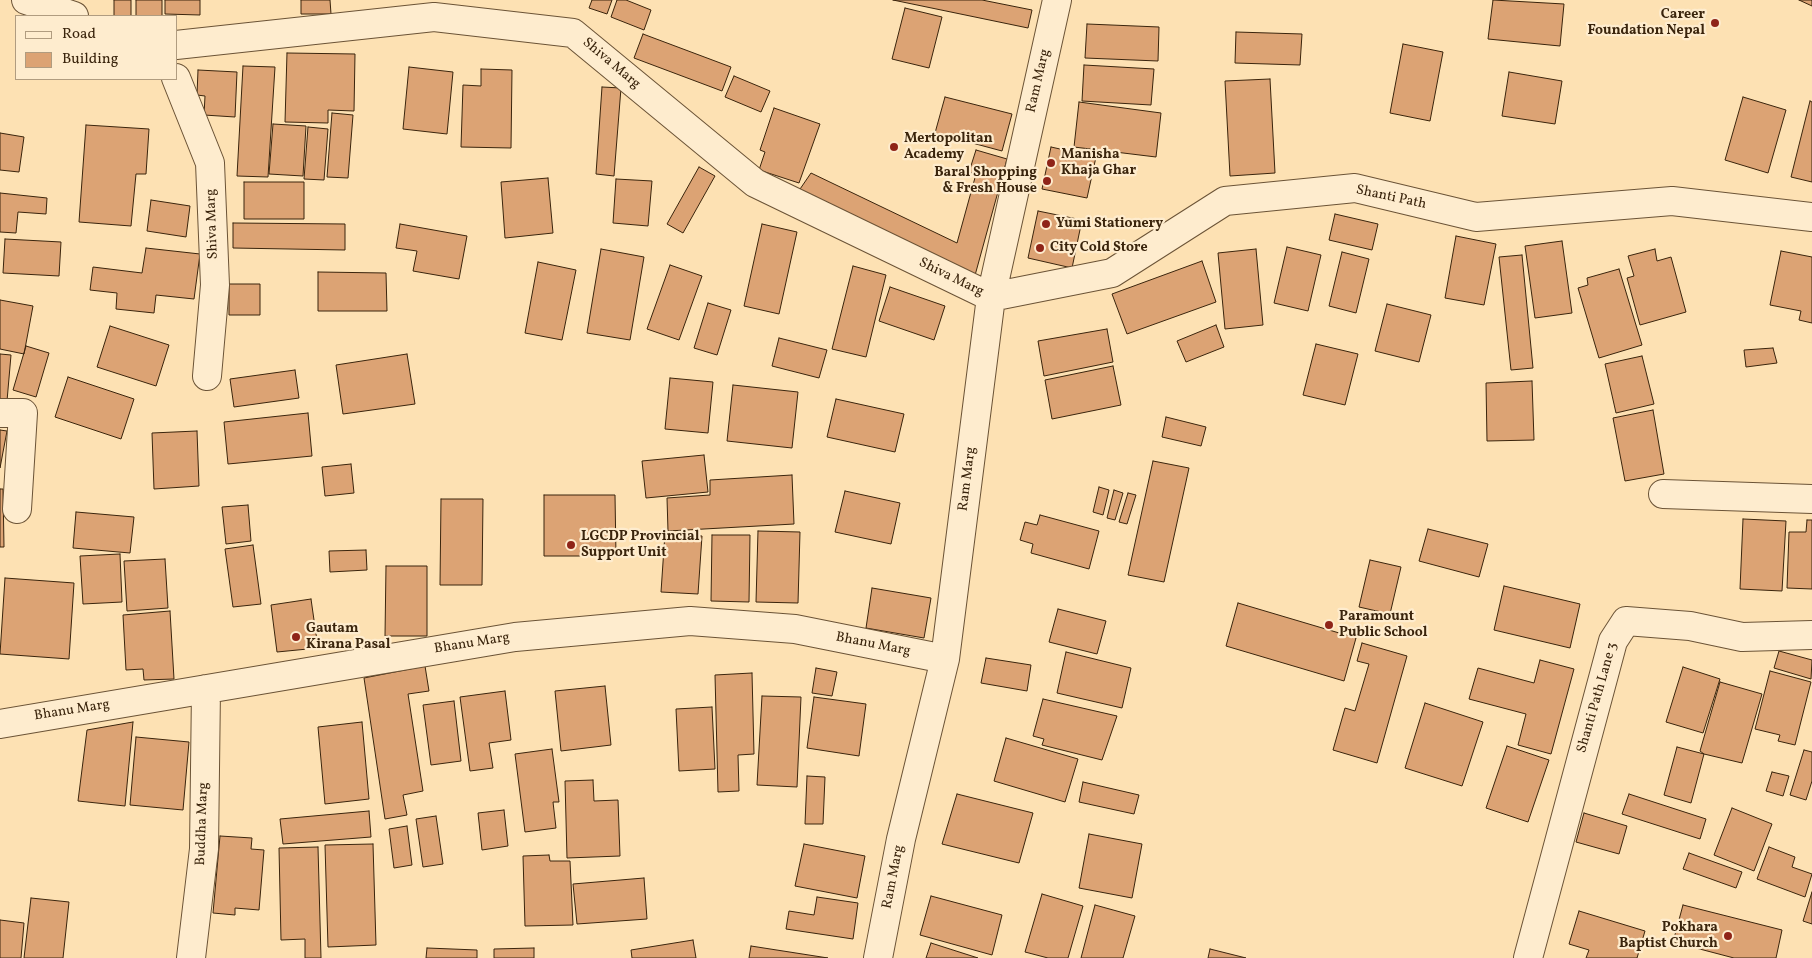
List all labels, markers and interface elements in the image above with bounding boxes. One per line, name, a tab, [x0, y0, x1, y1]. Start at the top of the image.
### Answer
place label: Career Foundation Nepal	[1587, 7, 1705, 40]
legend	[15, 15, 178, 80]
marker: Career Foundation Nepal	[1709, 17, 1721, 29]
text: Road	[62, 24, 96, 45]
street label: Shiva Marg	[579, 35, 643, 93]
street label: Ram Marg	[1024, 48, 1054, 114]
text: Building	[62, 49, 118, 70]
place label: Mertopolitan Academy	[904, 131, 993, 164]
marker: Mertopolitan Academy	[888, 141, 900, 153]
place label: Manisha Khaja Ghar	[1061, 147, 1136, 180]
marker: Manisha Khaja Ghar	[1045, 157, 1057, 169]
place label: Baral Shopping & Fresh House	[934, 165, 1037, 198]
marker: Baral Shopping & Fresh House	[1041, 175, 1053, 187]
street label: Shanti Path	[1354, 182, 1428, 214]
street label: Shiva Marg	[203, 188, 223, 260]
place label: Yumi Stationery	[1056, 216, 1163, 232]
marker: Yumi Stationery	[1040, 218, 1052, 230]
place label: City Cold Store	[1050, 240, 1148, 256]
marker: City Cold Store	[1034, 242, 1046, 254]
street label: Shiva Marg	[916, 255, 986, 301]
street label: Ram Marg	[956, 446, 980, 512]
place label: LGCDP Provincial Support Unit	[581, 529, 699, 562]
marker: LGCDP Provincial Support Unit	[565, 539, 577, 551]
place label: Paramount Public School	[1339, 609, 1427, 642]
marker: Paramount Public School	[1323, 619, 1335, 631]
place label: Gautam Kirana Pasal	[306, 621, 391, 654]
street label: Bhanu Marg	[834, 629, 912, 661]
street label: Bhanu Marg	[433, 630, 511, 658]
marker: Gautam Kirana Pasal	[290, 631, 302, 643]
street label: Shanti Path Lane 3	[1574, 641, 1622, 755]
street label: Bhanu Marg	[33, 697, 111, 725]
street label: Buddha Marg	[193, 782, 213, 866]
street label: Ram Marg	[880, 844, 908, 910]
place label: Pokhara Baptist Church	[1619, 920, 1718, 952]
marker: Pokhara Baptist Church	[1722, 930, 1734, 942]

